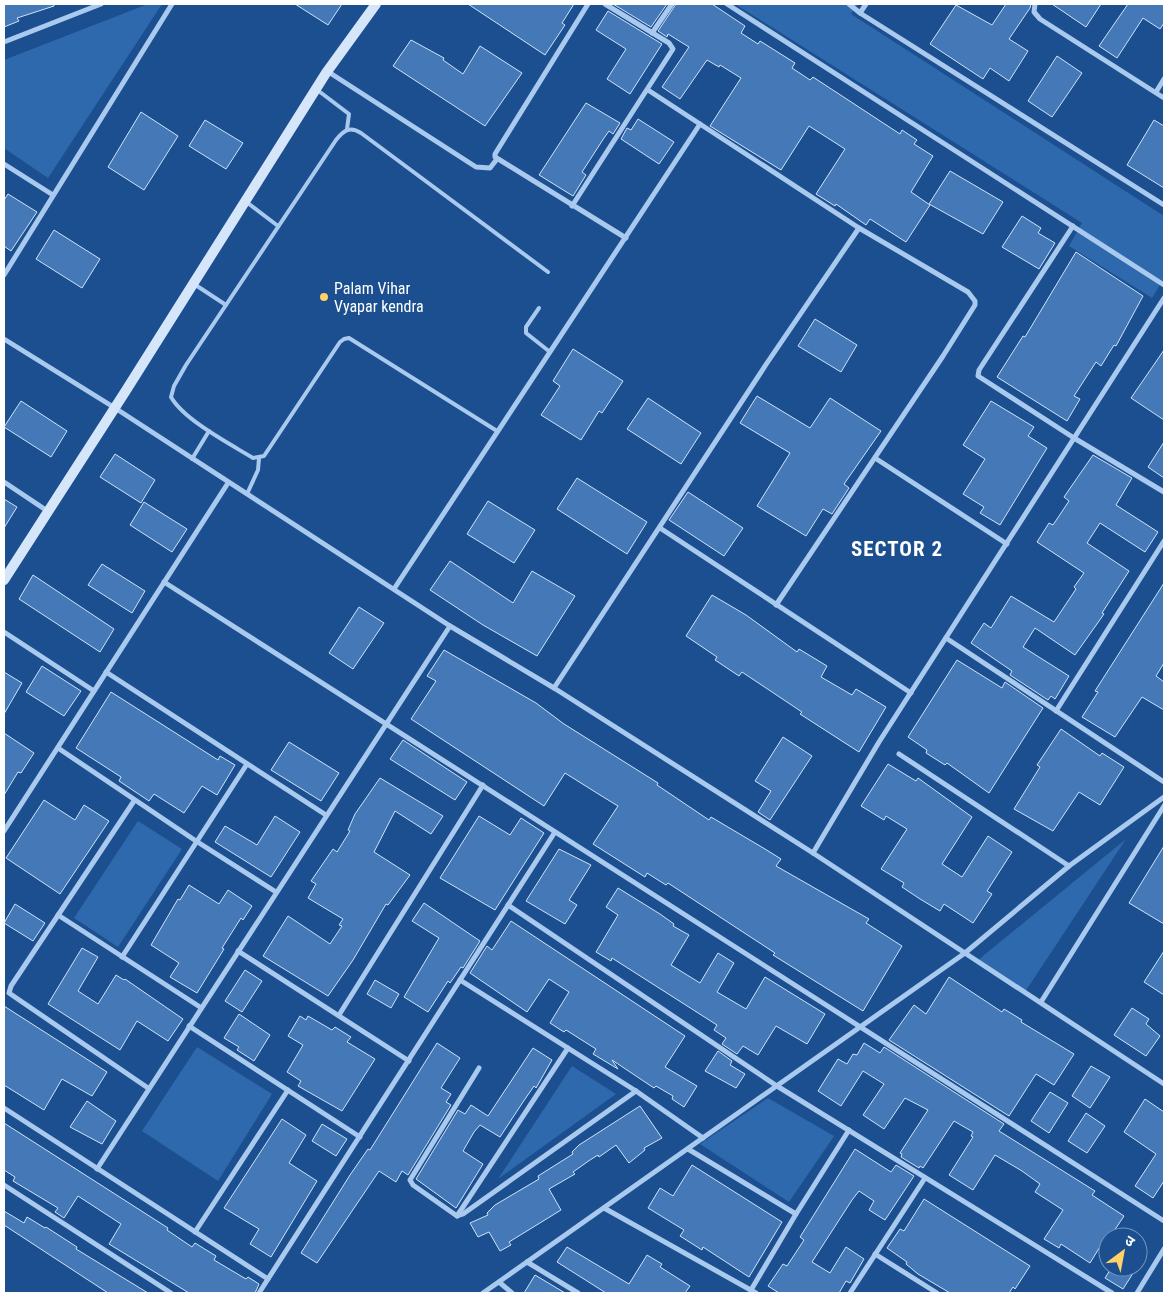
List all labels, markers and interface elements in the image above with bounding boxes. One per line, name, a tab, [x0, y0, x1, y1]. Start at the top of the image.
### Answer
place label: Palam Vihar Vyapar kendra	[334, 279, 424, 316]
marker: Palam Vihar Vyapar kendra	[318, 291, 330, 303]
district label: SECTOR 2	[851, 537, 943, 561]
north arrow	[1098, 1227, 1148, 1277]
text: उ	[1122, 1232, 1138, 1250]

